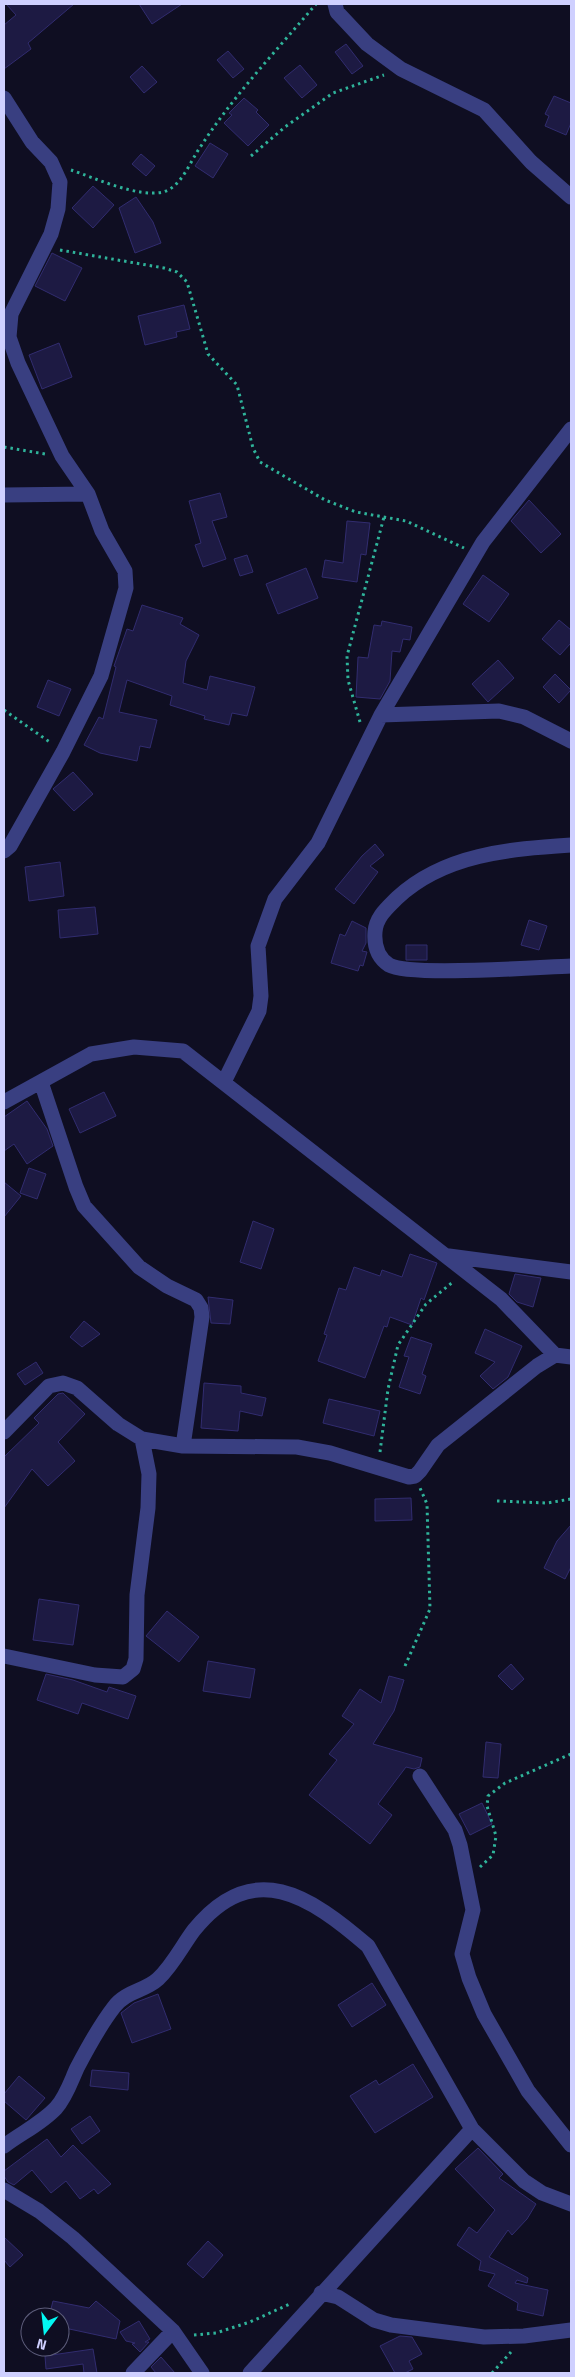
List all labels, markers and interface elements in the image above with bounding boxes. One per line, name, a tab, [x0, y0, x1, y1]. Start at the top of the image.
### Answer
north arrow	[20, 2307, 70, 2357]
text: N	[34, 2334, 49, 2356]

